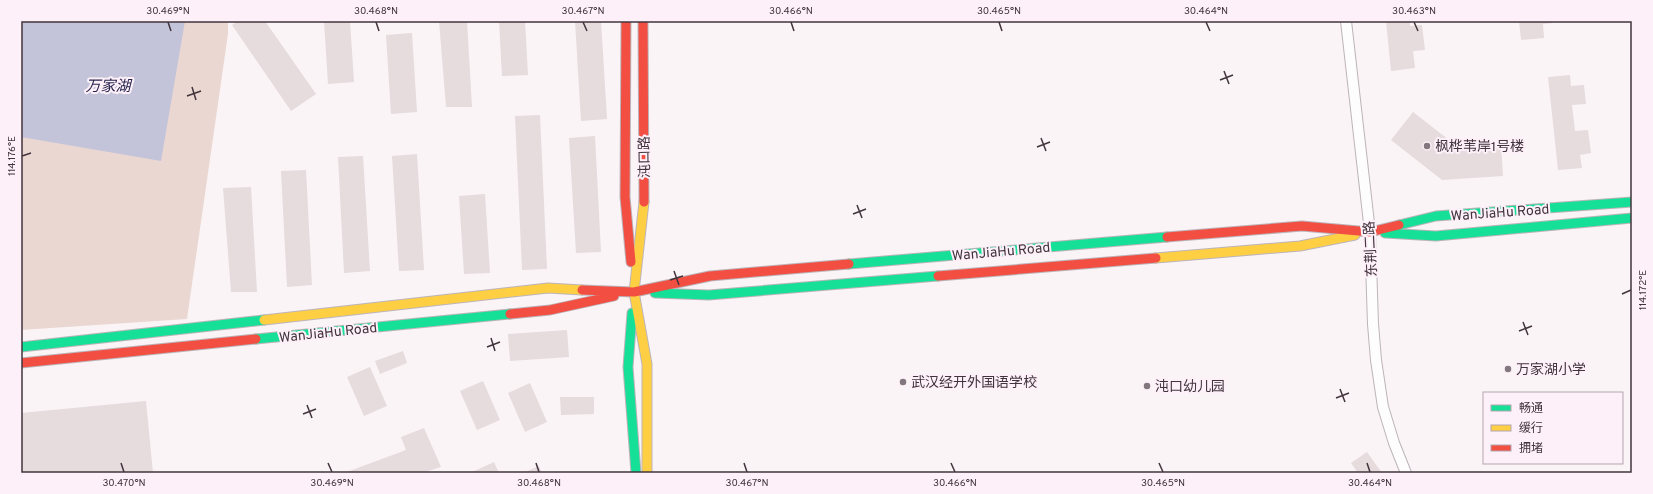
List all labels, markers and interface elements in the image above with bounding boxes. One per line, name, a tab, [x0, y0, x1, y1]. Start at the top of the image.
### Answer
text: 30.469°N	[146, 5, 190, 18]
text: 30.468°N	[354, 5, 398, 18]
text: 30.467°N	[562, 5, 604, 18]
text: 30.466°N	[769, 5, 813, 18]
text: 30.465°N	[977, 5, 1021, 18]
text: 30.464°N	[1184, 5, 1228, 18]
text: 30.463°N	[1392, 5, 1436, 18]
water label: 万家湖	[85, 78, 132, 97]
text: 114.176°E	[6, 136, 19, 176]
street label: 沌口路	[637, 136, 654, 178]
place label: 枫桦苇岸1号楼	[1435, 138, 1524, 156]
marker: 枫桦苇岸1号楼	[1422, 141, 1432, 151]
street label: WanJiaHu Road	[1450, 202, 1550, 225]
street label: 东荆二路	[1362, 221, 1381, 277]
street label: WanJiaHu Road	[951, 240, 1051, 265]
text: 114.172°E	[1637, 270, 1650, 310]
street label: WanJiaHu Road	[278, 320, 378, 347]
place label: 万家湖小学	[1516, 361, 1586, 379]
marker: 万家湖小学	[1503, 364, 1513, 374]
place label: 武汉经开外国语学校	[911, 374, 1037, 392]
marker: 武汉经开外国语学校	[898, 377, 908, 387]
place label: 沌口幼儿园	[1155, 379, 1225, 396]
marker: 沌口幼儿园	[1142, 381, 1152, 391]
legend	[1483, 392, 1623, 464]
text: 畅通	[1519, 401, 1543, 417]
text: 缓行	[1519, 421, 1543, 437]
text: 拥堵	[1519, 441, 1543, 457]
text: 30.470°N	[102, 477, 146, 490]
text: 30.469°N	[310, 477, 354, 490]
text: 30.468°N	[517, 477, 561, 490]
text: 30.467°N	[726, 477, 768, 490]
text: 30.466°N	[933, 477, 977, 490]
text: 30.465°N	[1141, 477, 1185, 490]
text: 30.464°N	[1348, 477, 1392, 490]

